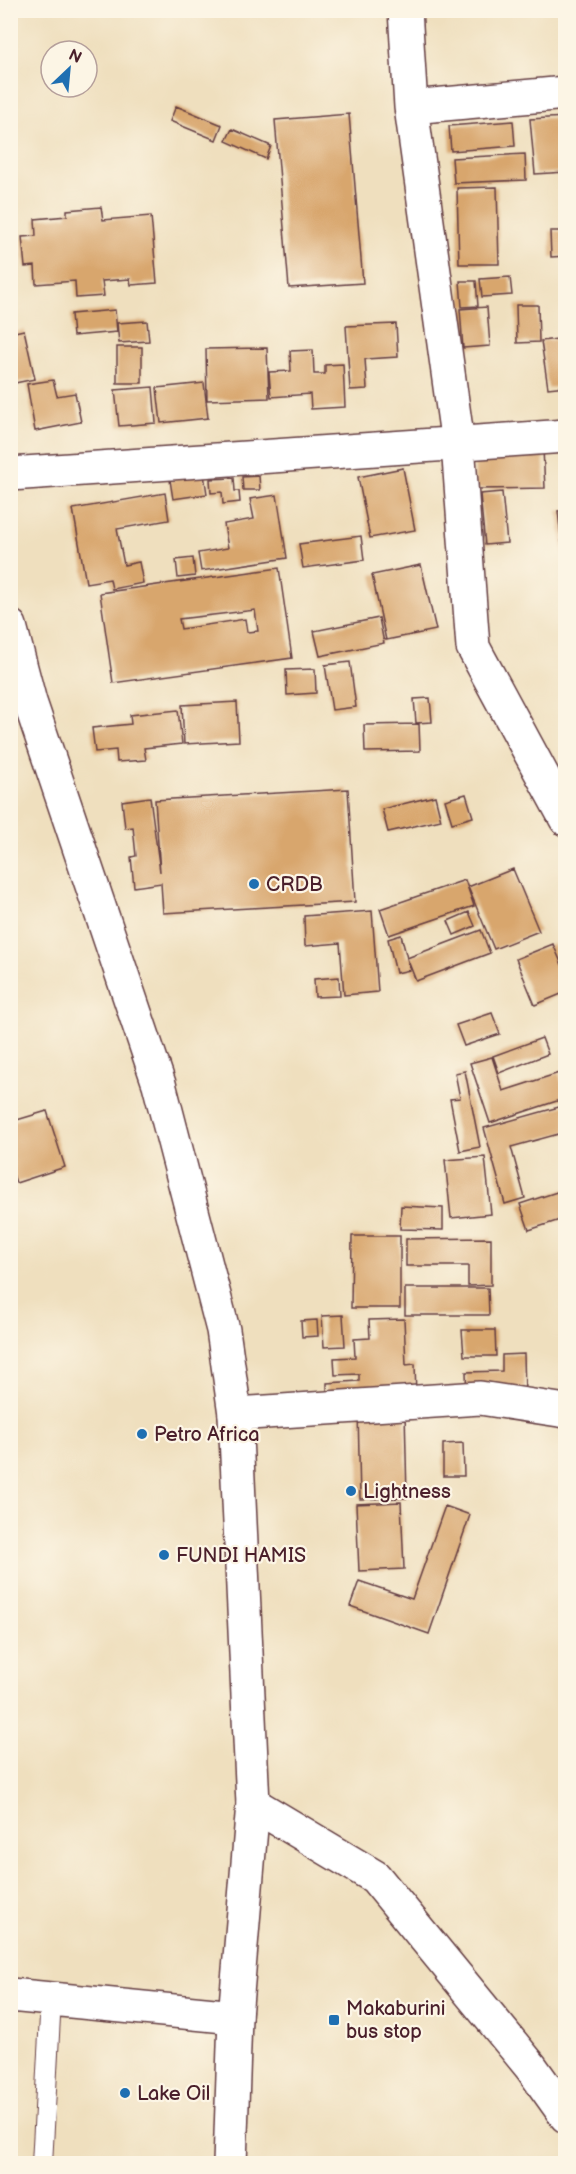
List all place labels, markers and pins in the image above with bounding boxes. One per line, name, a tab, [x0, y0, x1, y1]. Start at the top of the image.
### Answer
place label: CRDB	[266, 873, 323, 897]
marker: CRDB	[247, 877, 261, 891]
place label: Petro Africa	[154, 1423, 260, 1447]
marker: Petro Africa	[135, 1427, 149, 1441]
place label: Lightness	[363, 1480, 451, 1504]
marker: Lightness	[344, 1484, 358, 1498]
place label: FUNDI HAMIS	[176, 1544, 306, 1568]
marker: FUNDI HAMIS	[157, 1548, 171, 1562]
place label: Makaburini bus stop	[346, 1997, 445, 2044]
marker: Makaburini bus stop	[327, 2013, 341, 2027]
place label: Lake Oil	[137, 2082, 210, 2106]
marker: Lake Oil	[118, 2086, 132, 2100]

